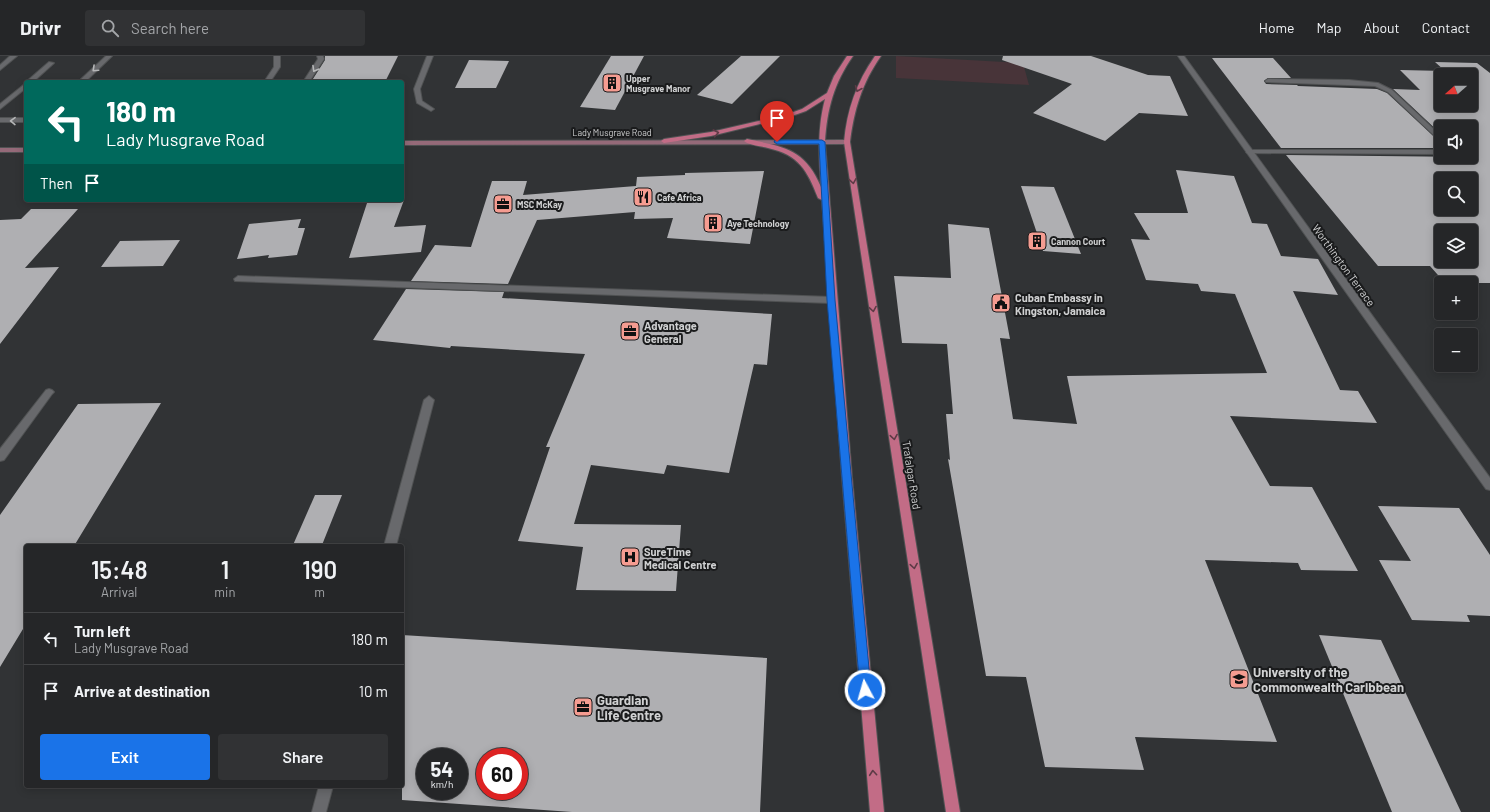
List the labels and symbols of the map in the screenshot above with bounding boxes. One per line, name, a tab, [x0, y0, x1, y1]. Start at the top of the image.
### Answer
one-way arrow	[92, 64, 100, 72]
one-way arrow	[312, 65, 319, 73]
north arrow	[1434, 68, 1478, 112]
building icon: Upper Musgrave Manor	[601, 72, 623, 94]
place label: Upper Musgrave Manor	[626, 73, 691, 94]
one-way arrow	[855, 85, 863, 93]
pin	[760, 101, 794, 142]
one-way arrow	[10, 117, 16, 125]
street label: Lady Musgrave Road	[572, 127, 652, 138]
one-way arrow	[713, 129, 719, 137]
one-way arrow	[848, 178, 857, 184]
restaurant icon: Cafe Africa	[632, 186, 654, 208]
place label: Cafe Africa	[657, 192, 702, 203]
office icon: MSC McKay	[492, 193, 514, 215]
place label: MSC McKay	[517, 199, 563, 210]
building icon: Aye Technology	[702, 212, 724, 234]
place label: Aye Technology	[727, 218, 790, 229]
street label: Worthington Terrace	[1310, 221, 1378, 309]
building icon: Cannon Court	[1026, 230, 1048, 252]
place label: Cannon Court	[1051, 236, 1106, 247]
place label: Cuban Embassy in Kingston, Jamaica	[1015, 291, 1106, 317]
public building icon: Cuban Embassy in Kingston, Jamaica	[990, 292, 1012, 314]
one-way arrow	[868, 306, 877, 312]
place label: Advantage General	[644, 319, 697, 345]
office icon: Advantage General	[619, 320, 641, 342]
one-way arrow	[889, 434, 897, 441]
street label: Trafalgar Road	[900, 440, 924, 510]
place label: SureTime Medical Centre	[644, 545, 716, 571]
hospital icon: SureTime Medical Centre	[619, 546, 641, 568]
one-way arrow	[909, 563, 918, 569]
place label: University of the Commonwealth Caribbean	[1253, 664, 1404, 695]
school or university icon: University of the Commonwealth Caribbean	[1228, 668, 1250, 690]
position arrow	[844, 669, 886, 711]
place label: Guardian Life Centre	[597, 692, 661, 723]
office icon: Guardian Life Centre	[572, 696, 594, 718]
speed limit sign: 60	[476, 748, 528, 800]
one-way arrow	[869, 770, 878, 776]

